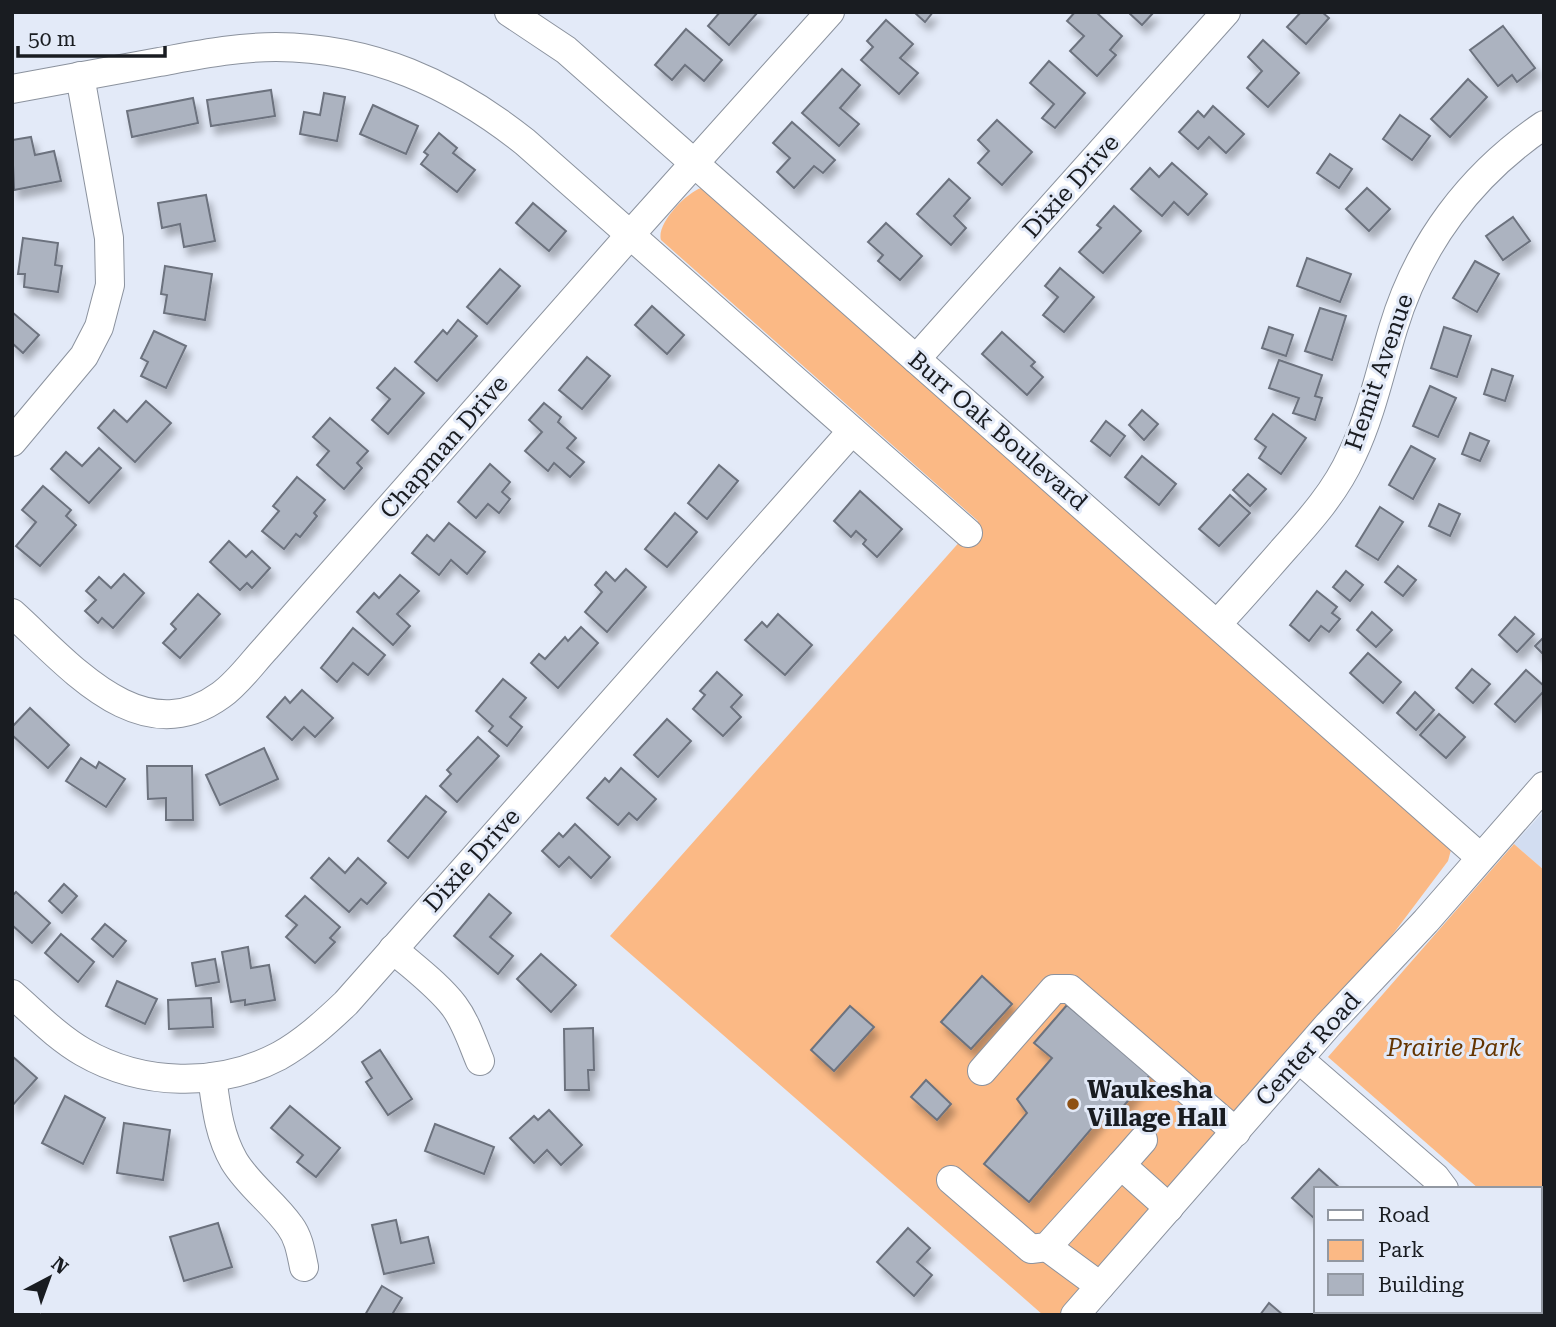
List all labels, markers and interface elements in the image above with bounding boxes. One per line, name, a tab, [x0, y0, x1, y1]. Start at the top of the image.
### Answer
scale bar	[18, 14, 164, 58]
text: 50 m	[28, 27, 76, 51]
street label: Dixie Drive	[1017, 128, 1125, 244]
street label: Hemit Avenue	[1339, 290, 1419, 454]
street label: Burr Oak Boulevard	[903, 346, 1093, 516]
street label: Chapman Drive	[374, 370, 514, 524]
street label: Dixie Drive	[418, 802, 526, 918]
street label: Center Road	[1250, 987, 1366, 1111]
park label: Prairie Park	[1386, 1034, 1521, 1062]
place label: Waukesha Village Hall	[1087, 1076, 1227, 1132]
marker: Waukesha Village Hall	[1065, 1096, 1081, 1112]
legend	[1314, 1187, 1542, 1313]
text: Road	[1378, 1203, 1430, 1227]
text: Park	[1378, 1238, 1424, 1262]
north arrow	[14, 1243, 84, 1313]
text: N	[47, 1252, 73, 1279]
text: Building	[1378, 1273, 1464, 1297]

